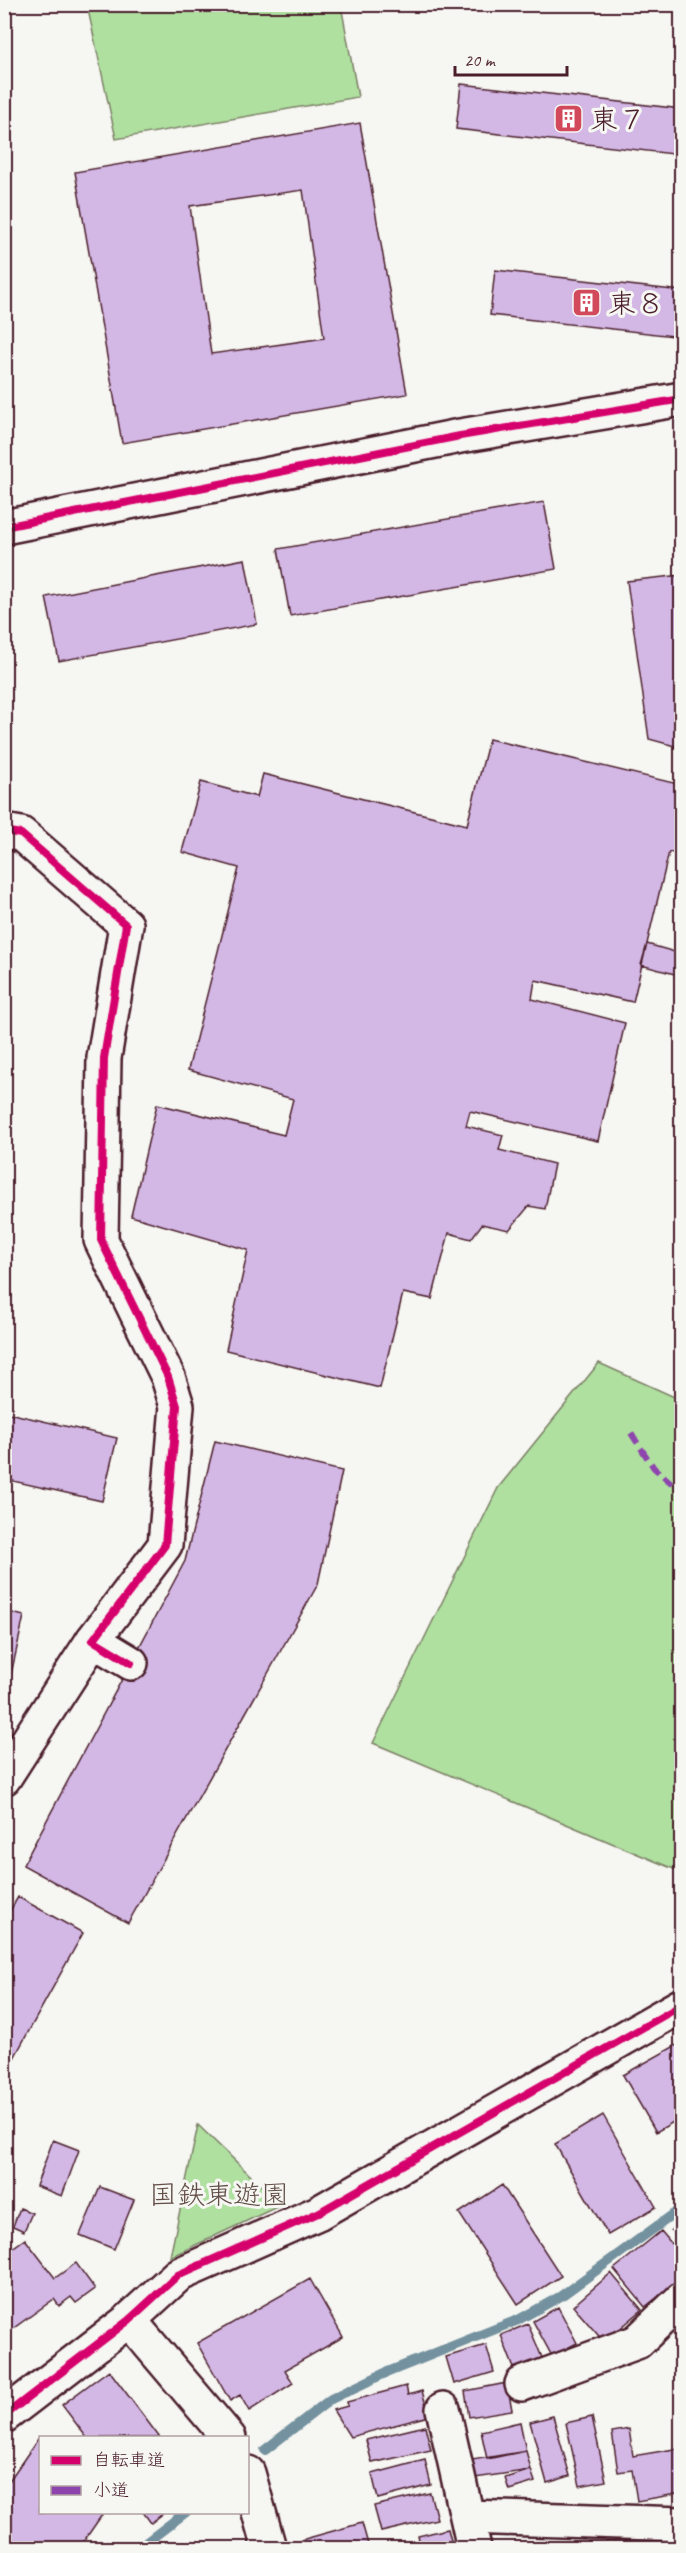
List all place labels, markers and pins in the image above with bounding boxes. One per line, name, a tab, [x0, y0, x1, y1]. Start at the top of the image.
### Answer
place label: 東７	[590, 102, 646, 137]
building icon: 東７	[553, 103, 585, 135]
place label: 東８	[608, 286, 664, 321]
building icon: 東８	[571, 287, 603, 319]

